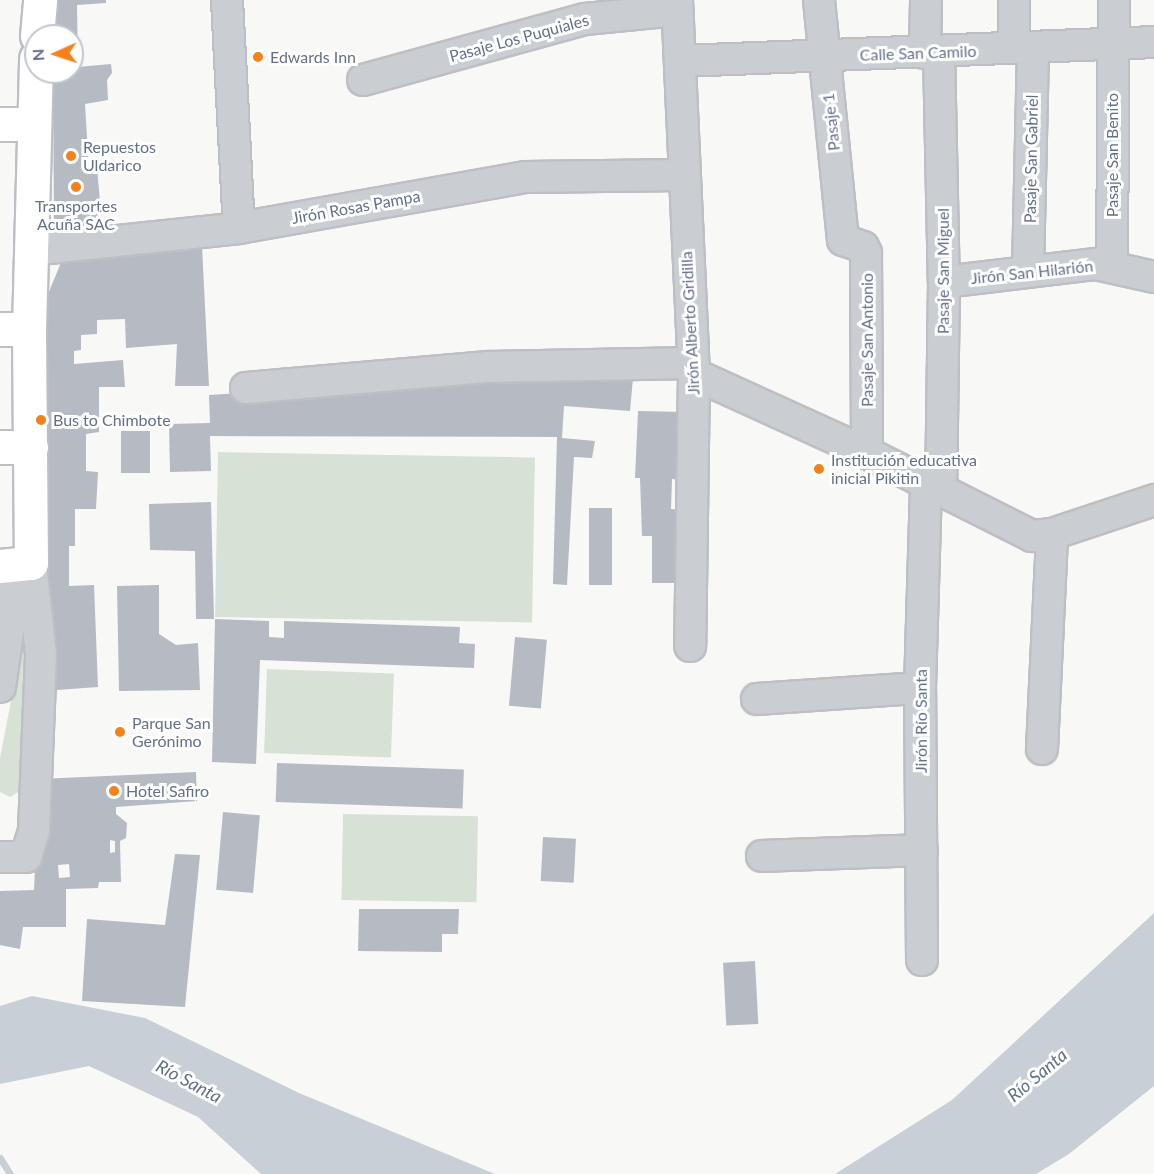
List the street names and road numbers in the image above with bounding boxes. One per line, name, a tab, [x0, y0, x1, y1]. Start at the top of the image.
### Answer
street label: Pasaje Los Puquiales	[447, 10, 591, 66]
street label: Calle San Camilo	[859, 41, 977, 65]
street label: Pasaje 1	[818, 92, 844, 152]
street label: Pasaje San Benito	[1102, 93, 1122, 217]
street label: Pasaje San Gabriel	[1020, 95, 1042, 223]
street label: Jirón Rosas Pampa	[290, 186, 422, 228]
street label: Pasaje San Miguel	[933, 208, 953, 334]
street label: Jirón Alberto Gridilla	[677, 250, 703, 396]
street label: Jirón San Hilarión	[970, 256, 1094, 288]
street label: Pasaje San Antonio	[857, 273, 877, 407]
street label: Jirón Río Santa	[911, 669, 931, 773]

